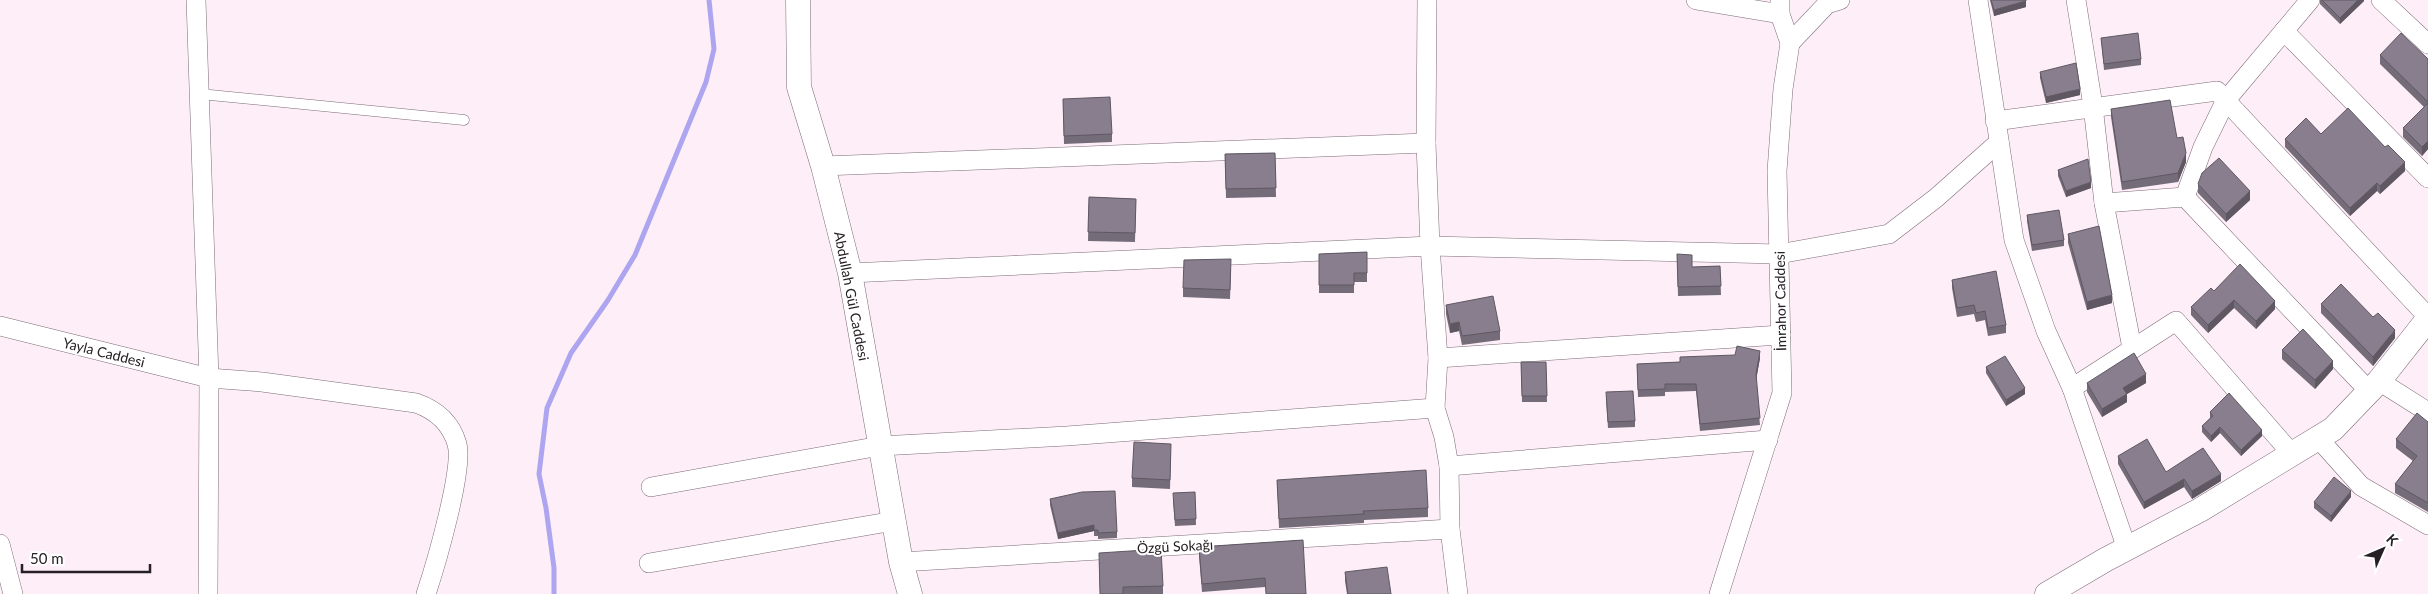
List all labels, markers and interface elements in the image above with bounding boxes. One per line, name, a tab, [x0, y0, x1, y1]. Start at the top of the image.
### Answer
street label: Abdullah Gül Caddesi	[831, 230, 873, 362]
street label: İmrahor Caddesi	[1771, 251, 1789, 351]
street label: Yayla Caddesi	[61, 334, 147, 370]
north arrow	[2358, 524, 2408, 574]
text: K	[2383, 530, 2402, 549]
street label: Özgü Sokağı	[1136, 536, 1214, 556]
scale bar	[22, 542, 150, 574]
text: 50 m	[30, 549, 64, 567]

